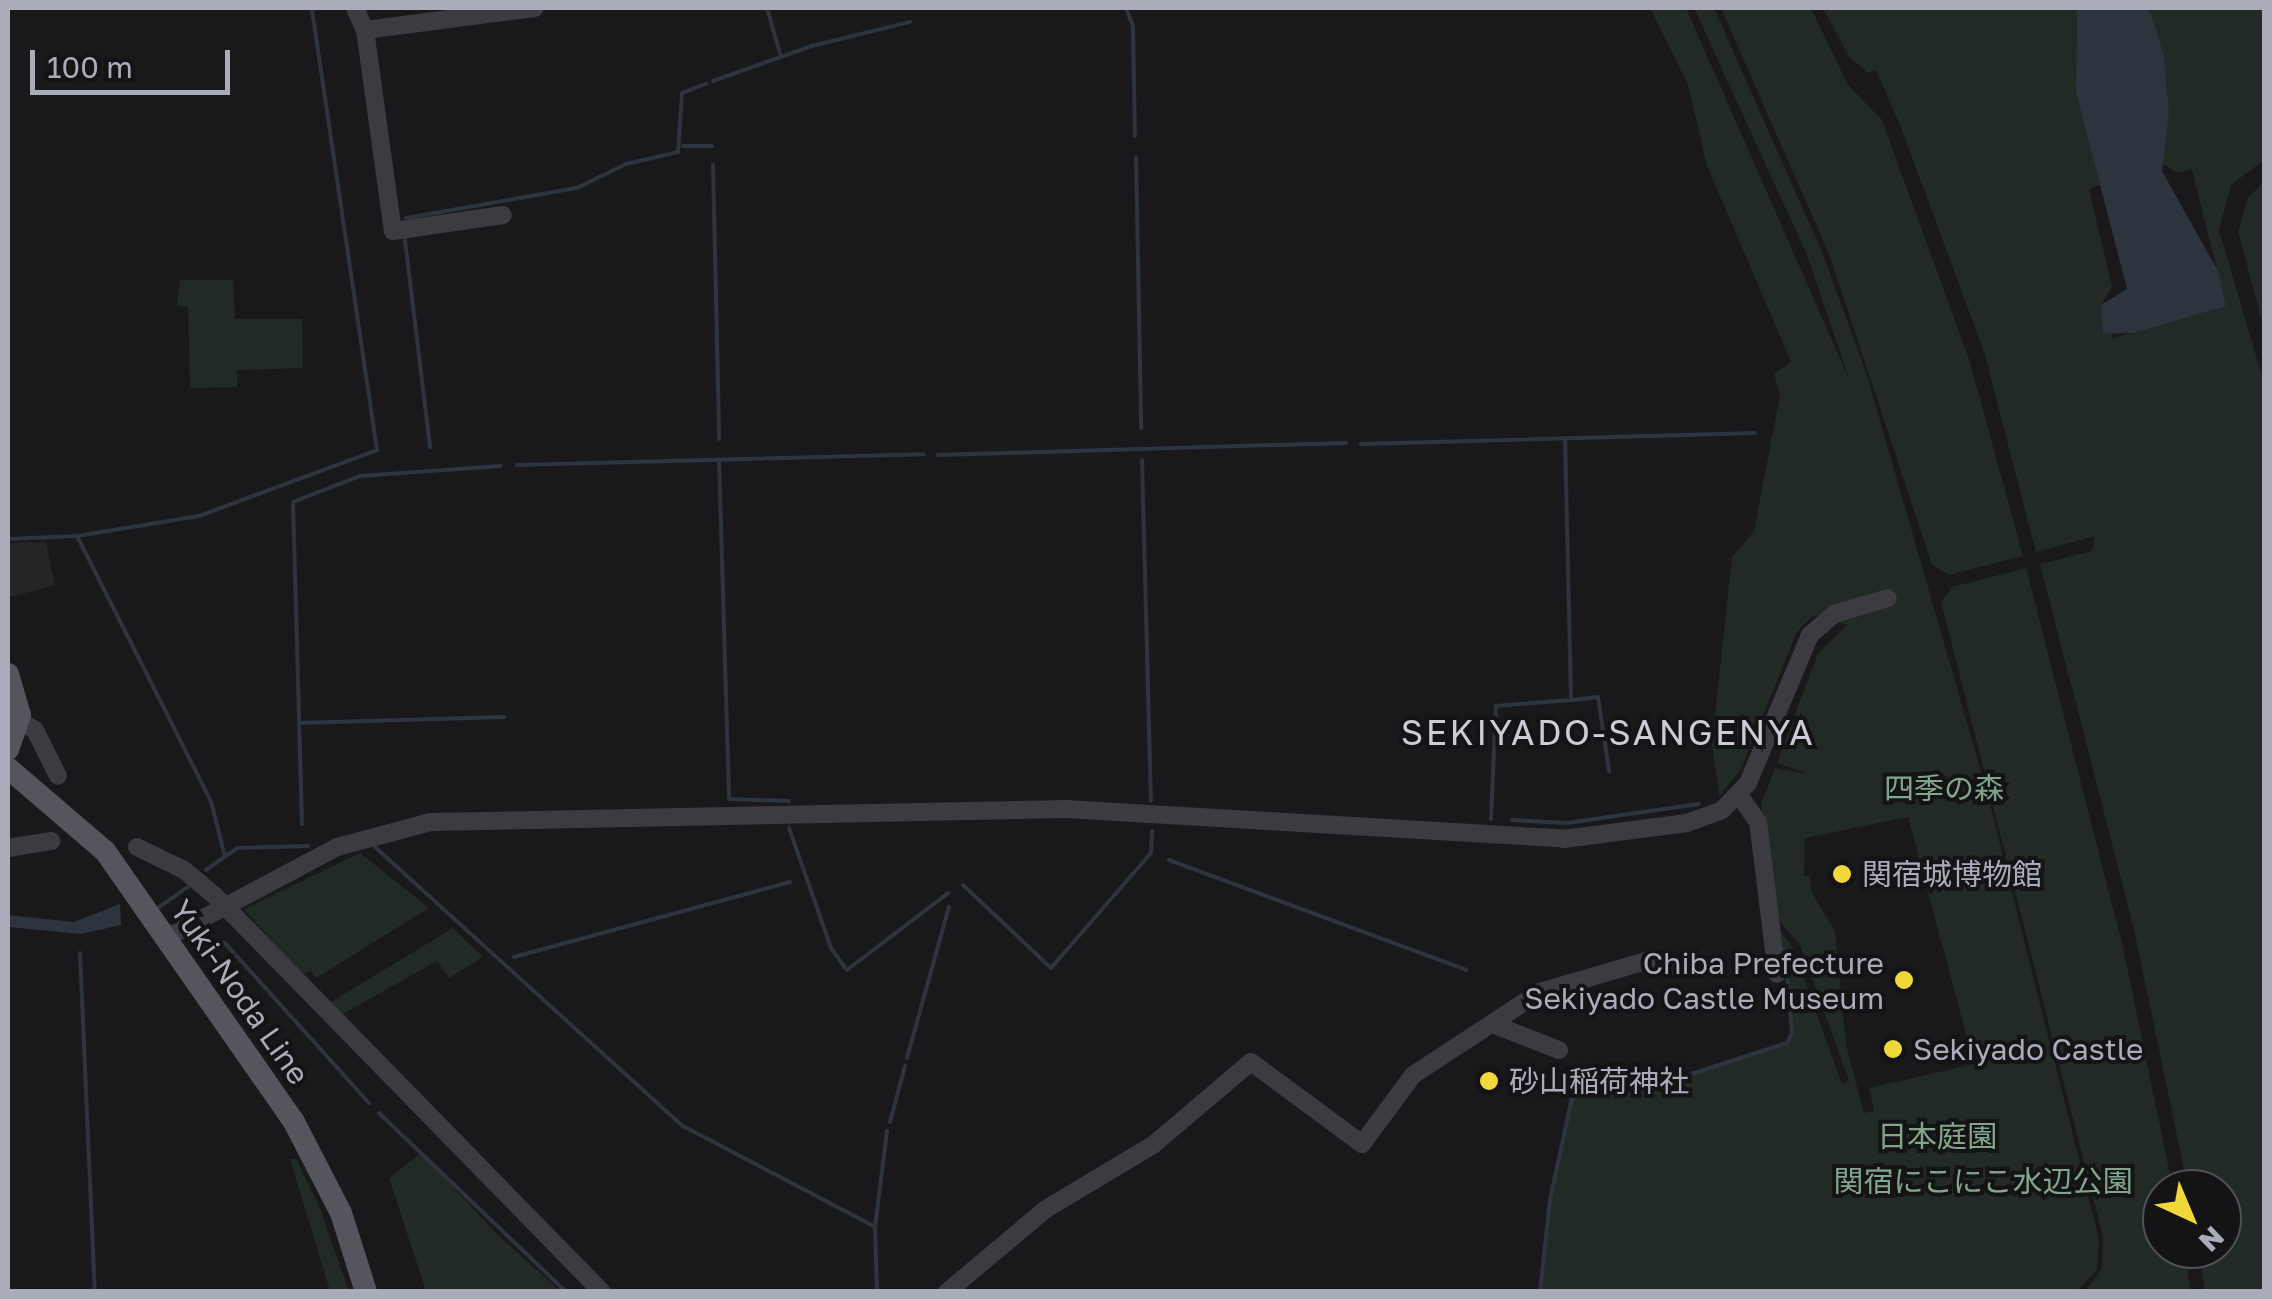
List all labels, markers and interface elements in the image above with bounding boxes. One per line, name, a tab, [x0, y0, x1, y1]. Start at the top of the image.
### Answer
scale bar	[35, 30, 235, 92]
text: 100 m	[47, 49, 133, 85]
district label: SEKIYADO-SANGENYA	[1401, 711, 1815, 753]
park label: 四季の森	[1884, 770, 2004, 806]
place label: 関宿城博物館	[1862, 856, 2042, 892]
marker: 関宿城博物館	[1831, 863, 1853, 885]
street label: Yuki-Noda Line	[163, 893, 317, 1091]
place label: Chiba Prefecture Sekiyado Castle Museum	[1524, 945, 1884, 1016]
marker: Chiba Prefecture Sekiyado Castle Museum	[1893, 969, 1915, 991]
place label: Sekiyado Castle	[1913, 1031, 2143, 1067]
marker: Sekiyado Castle	[1882, 1038, 1904, 1060]
place label: 砂山稲荷神社	[1509, 1063, 1689, 1099]
marker: 砂山稲荷神社	[1478, 1070, 1500, 1092]
park label: 日本庭園	[1877, 1118, 1997, 1154]
park label: 関宿にこにこ水辺公園	[1833, 1163, 2133, 1199]
north arrow	[2142, 1169, 2242, 1269]
text: N	[2193, 1220, 2231, 1259]

